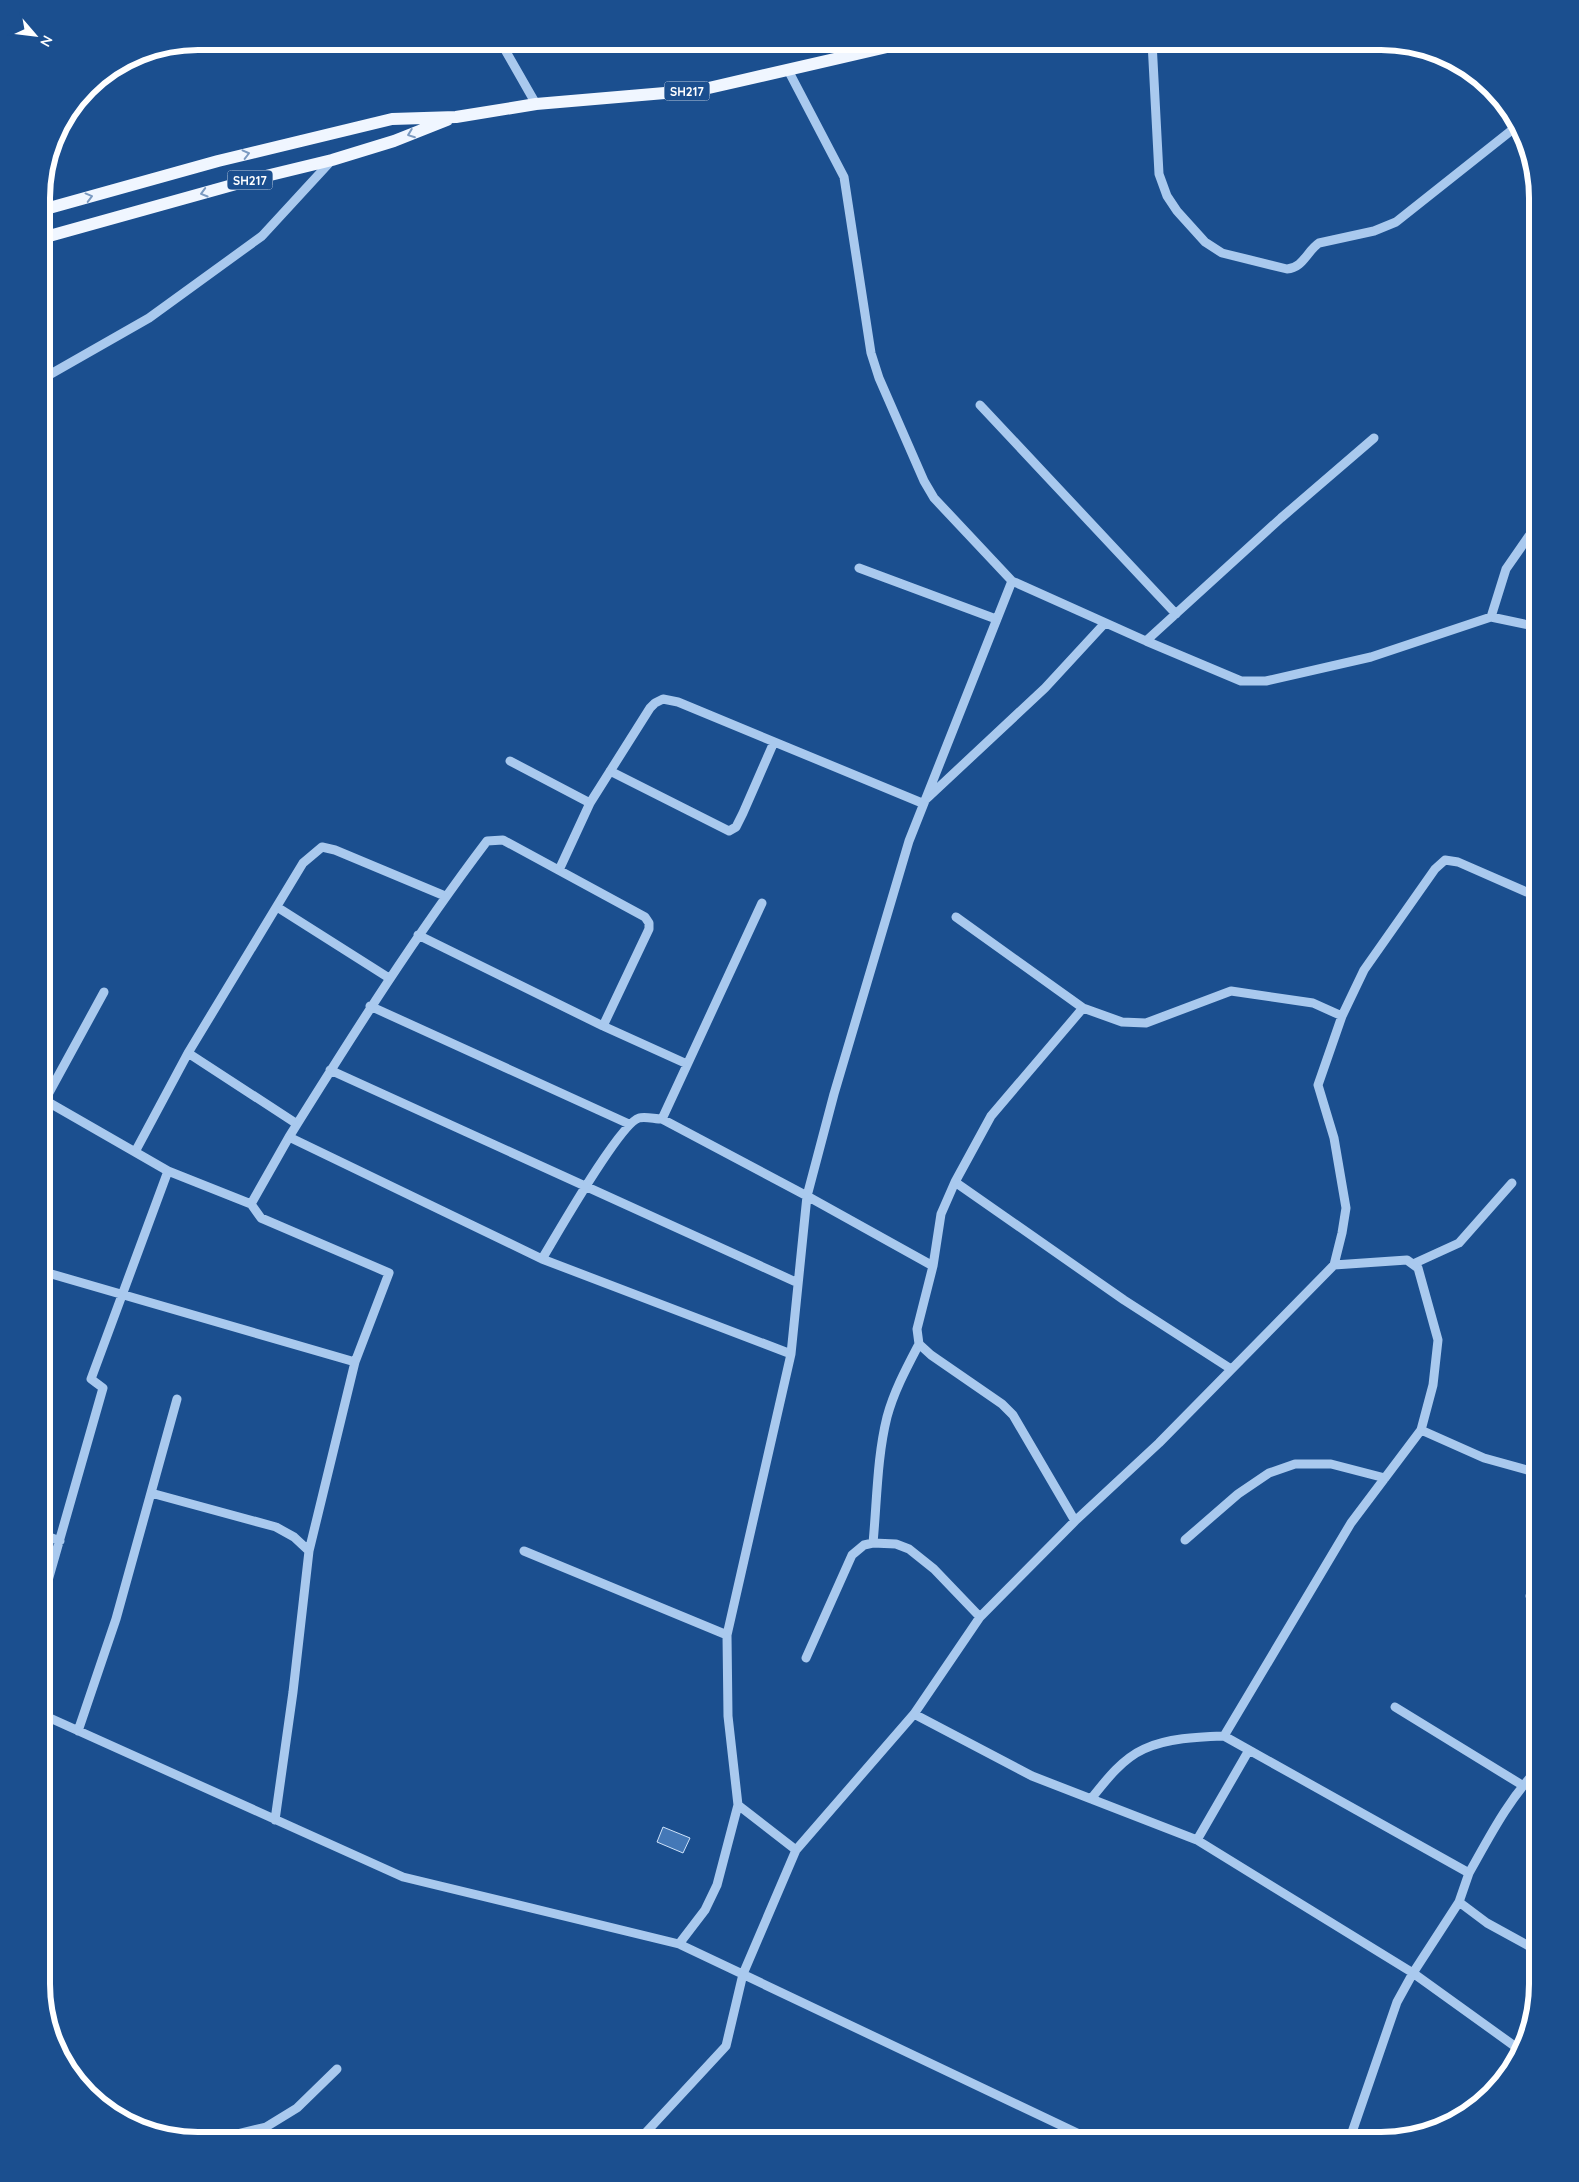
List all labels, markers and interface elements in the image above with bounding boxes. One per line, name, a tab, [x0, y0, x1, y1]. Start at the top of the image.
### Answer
north arrow	[10, 10, 60, 60]
text: N	[36, 32, 57, 50]
road number: SH217	[664, 82, 710, 100]
one-way arrow	[407, 128, 416, 139]
one-way arrow	[241, 150, 249, 160]
road number: SH217	[228, 170, 272, 190]
one-way arrow	[200, 187, 209, 197]
one-way arrow	[84, 192, 92, 202]

